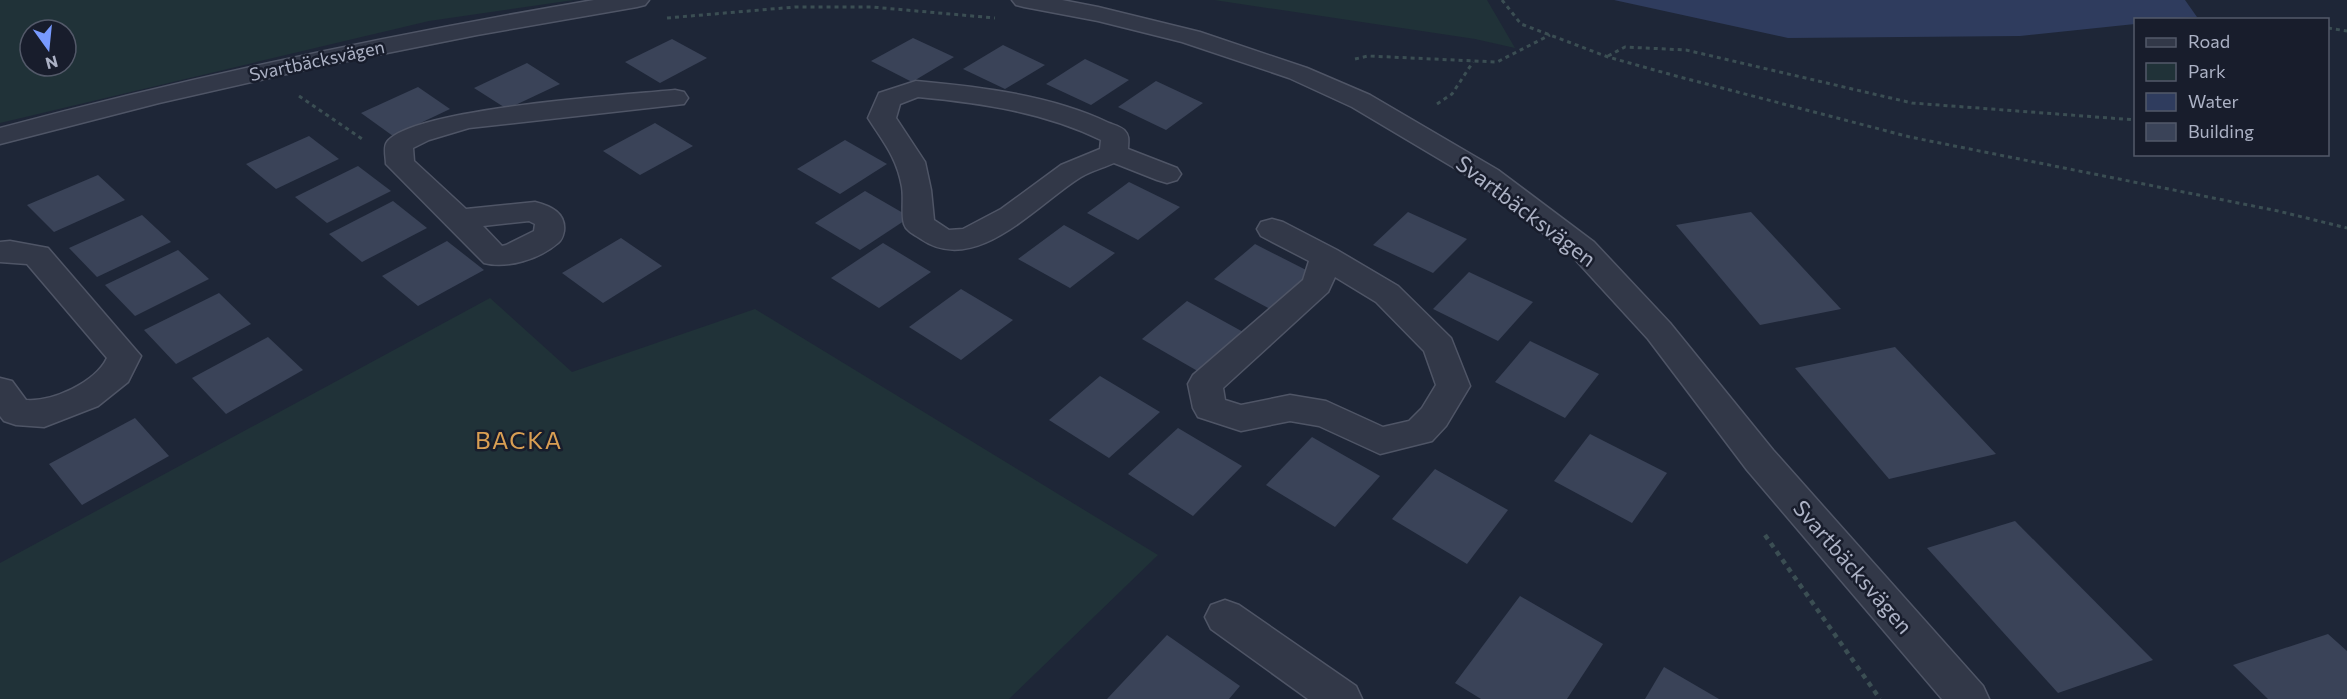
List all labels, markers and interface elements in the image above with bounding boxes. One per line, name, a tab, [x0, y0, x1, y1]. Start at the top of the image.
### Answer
north arrow	[18, 18, 78, 78]
legend	[2134, 18, 2329, 156]
text: Road	[2188, 30, 2230, 52]
street label: Svartbäcksvägen	[247, 35, 386, 85]
text: N	[44, 52, 60, 74]
text: Park	[2188, 60, 2226, 82]
text: Water	[2188, 90, 2239, 112]
text: Building	[2188, 120, 2254, 142]
street label: Svartbäcksvägen	[1451, 149, 1602, 272]
district label: BACKA	[475, 425, 563, 454]
street label: Svartbäcksvägen	[1788, 494, 1919, 639]

